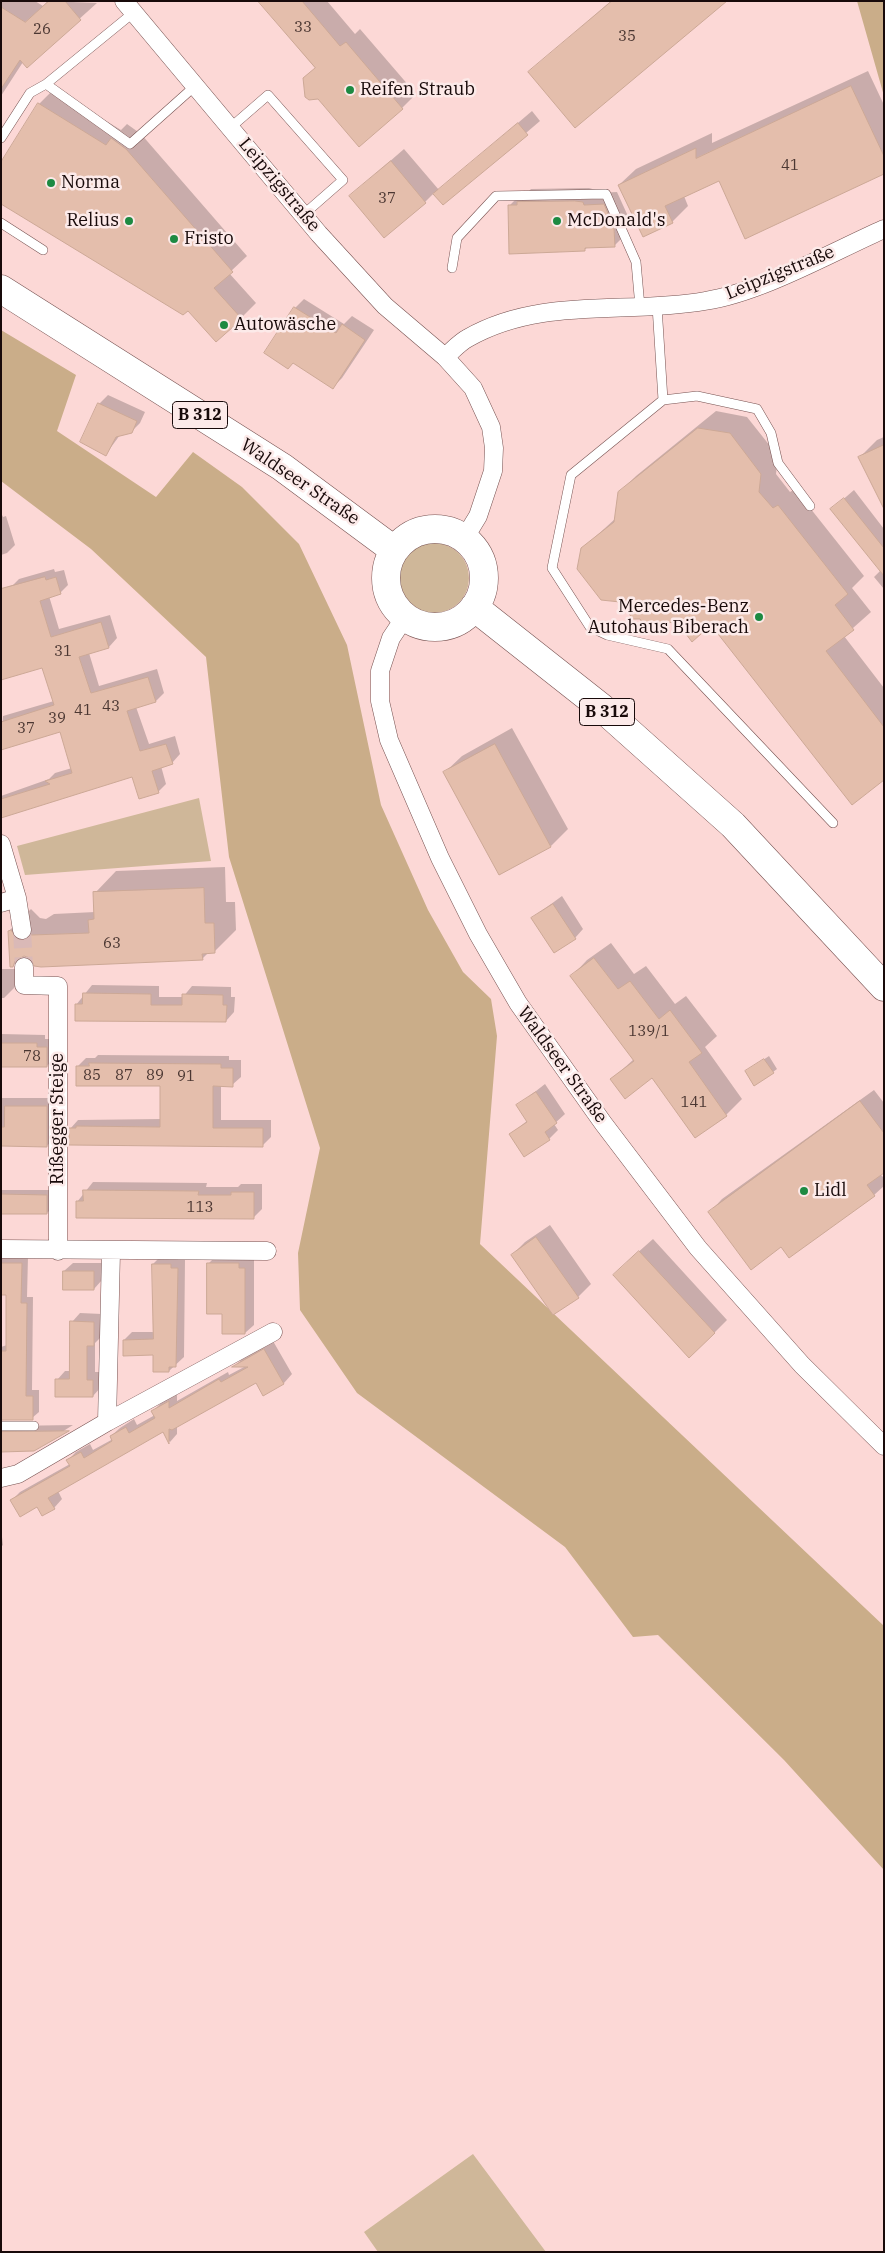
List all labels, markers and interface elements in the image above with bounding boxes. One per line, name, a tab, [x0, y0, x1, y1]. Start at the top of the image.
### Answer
house number: 33	[294, 19, 312, 37]
house number: 26	[33, 21, 51, 39]
house number: 35	[618, 28, 636, 46]
place label: Reifen Straub	[360, 79, 475, 101]
marker: Reifen Straub	[344, 84, 356, 96]
street label: Leipzigstraße	[234, 134, 324, 236]
house number: 41	[781, 157, 799, 175]
place label: Norma	[61, 172, 120, 194]
marker: Norma	[45, 177, 57, 189]
house number: 37	[378, 190, 396, 208]
place label: Relius	[67, 210, 119, 232]
place label: McDonald's	[567, 210, 666, 232]
marker: Relius	[123, 215, 135, 227]
marker: McDonald's	[551, 215, 563, 227]
place label: Fristo	[184, 228, 234, 250]
marker: Fristo	[168, 233, 180, 245]
street label: Leipzigstraße	[722, 241, 838, 305]
place label: Autowäsche	[234, 314, 336, 336]
marker: Autowäsche	[218, 319, 230, 331]
road number: B 312	[172, 402, 228, 428]
street label: Waldseer Straße	[236, 434, 364, 530]
place label: Mercedes-Benz Autohaus Biberach	[588, 596, 749, 638]
marker: Mercedes-Benz Autohaus Biberach	[753, 611, 765, 623]
house number: 31	[54, 643, 72, 661]
house number: 43	[102, 698, 120, 716]
road number: B 312	[580, 699, 634, 726]
house number: 41	[74, 702, 92, 720]
house number: 39	[48, 710, 66, 728]
house number: 37	[17, 720, 35, 738]
house number: 63	[103, 935, 121, 953]
street label: Waldseer Straße	[513, 1003, 611, 1127]
house number: 139/1	[628, 1023, 670, 1041]
house number: 78	[23, 1048, 41, 1066]
street label: Rißegger Steige	[47, 1053, 69, 1185]
house number: 85	[83, 1067, 101, 1085]
house number: 87	[115, 1067, 133, 1085]
house number: 89	[146, 1067, 164, 1085]
house number: 91	[177, 1068, 195, 1086]
house number: 141	[681, 1094, 707, 1112]
place label: Lidl	[814, 1180, 847, 1202]
marker: Lidl	[798, 1185, 810, 1197]
house number: 113	[187, 1199, 213, 1217]

